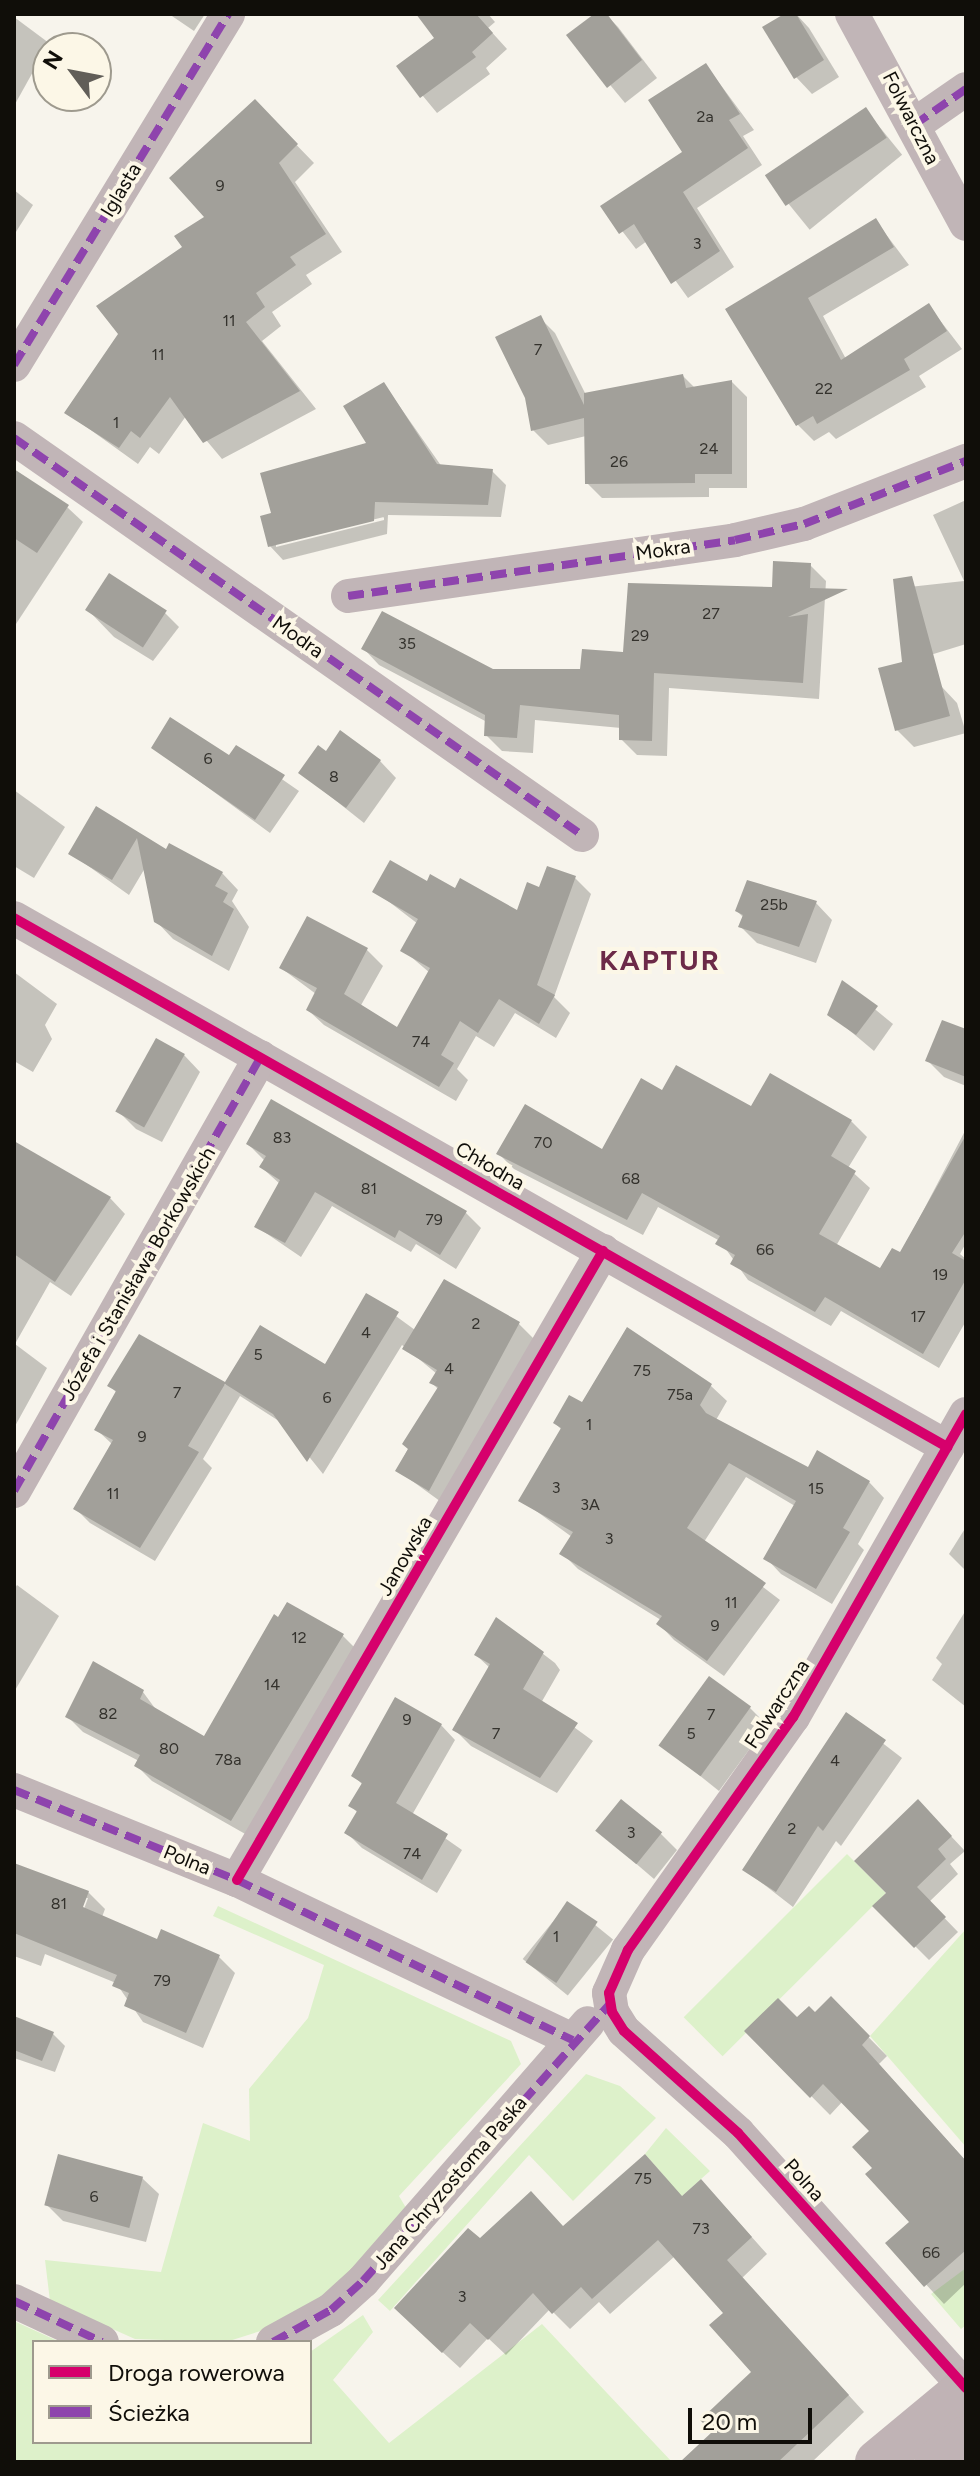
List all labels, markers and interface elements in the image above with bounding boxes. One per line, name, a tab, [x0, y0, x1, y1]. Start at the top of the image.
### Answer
north arrow	[32, 32, 112, 112]
text: N	[37, 46, 69, 74]
street label: Folwarczna	[877, 67, 945, 169]
house number: 2a	[696, 107, 714, 127]
street label: Iglasta	[96, 159, 146, 221]
house number: 9	[215, 176, 225, 196]
house number: 3	[693, 234, 701, 254]
house number: 11	[222, 311, 236, 331]
house number: 7	[534, 340, 542, 360]
house number: 11	[151, 345, 165, 365]
house number: 22	[815, 379, 833, 399]
house number: 1	[113, 413, 119, 433]
house number: 24	[700, 439, 718, 459]
house number: 26	[610, 452, 628, 472]
street label: Mokra	[634, 534, 692, 566]
house number: 27	[702, 604, 720, 624]
street label: Modra	[268, 611, 328, 663]
house number: 29	[631, 626, 649, 646]
house number: 35	[398, 634, 416, 654]
house number: 6	[203, 749, 213, 769]
house number: 8	[329, 767, 339, 787]
house number: 25b	[760, 895, 788, 915]
district label: KAPTUR	[599, 943, 721, 977]
house number: 74	[412, 1032, 430, 1052]
house number: 83	[273, 1128, 291, 1148]
house number: 70	[534, 1133, 552, 1153]
street label: Chłodna	[451, 1137, 529, 1195]
street label: Józefa i Stanisława Borkowskich	[55, 1143, 221, 1405]
house number: 68	[622, 1169, 640, 1189]
house number: 81	[361, 1179, 377, 1199]
house number: 79	[425, 1210, 443, 1230]
house number: 66	[756, 1240, 774, 1260]
house number: 19	[932, 1265, 948, 1285]
house number: 17	[910, 1307, 926, 1327]
house number: 2	[472, 1314, 480, 1334]
house number: 4	[361, 1323, 371, 1343]
house number: 5	[253, 1345, 263, 1365]
house number: 4	[444, 1359, 454, 1379]
house number: 75	[633, 1361, 651, 1381]
house number: 7	[173, 1383, 181, 1403]
house number: 75a	[667, 1385, 693, 1405]
house number: 6	[322, 1388, 332, 1408]
house number: 1	[586, 1415, 592, 1435]
house number: 9	[137, 1427, 147, 1447]
house number: 3	[552, 1478, 560, 1498]
house number: 15	[808, 1479, 824, 1499]
house number: 11	[106, 1484, 120, 1504]
house number: 3A	[580, 1495, 600, 1515]
street label: Janowska	[373, 1512, 437, 1600]
house number: 3	[605, 1529, 613, 1549]
house number: 11	[724, 1593, 738, 1613]
house number: 9	[710, 1616, 720, 1636]
house number: 12	[291, 1628, 307, 1648]
street label: Folwarczna	[739, 1655, 815, 1753]
house number: 14	[264, 1675, 280, 1695]
house number: 82	[99, 1704, 117, 1724]
house number: 7	[707, 1705, 715, 1725]
house number: 9	[402, 1710, 412, 1730]
house number: 7	[492, 1724, 500, 1744]
house number: 5	[686, 1724, 696, 1744]
house number: 80	[159, 1739, 179, 1759]
house number: 78a	[215, 1750, 241, 1770]
house number: 4	[830, 1751, 840, 1771]
house number: 2	[788, 1819, 796, 1839]
house number: 3	[627, 1823, 635, 1843]
street label: Polna	[160, 1840, 214, 1880]
house number: 74	[403, 1844, 421, 1864]
house number: 81	[51, 1894, 67, 1914]
house number: 1	[553, 1927, 559, 1947]
house number: 79	[153, 1971, 171, 1991]
street label: Jana Chryzostoma Paska	[368, 2091, 532, 2275]
street label: Polna	[779, 2154, 829, 2206]
house number: 75	[634, 2169, 652, 2189]
house number: 6	[89, 2187, 99, 2207]
house number: 73	[692, 2219, 710, 2239]
house number: 66	[922, 2243, 940, 2263]
house number: 3	[458, 2287, 466, 2307]
legend	[32, 2340, 312, 2444]
text: Droga rowerowa	[108, 2358, 285, 2387]
scale bar	[692, 2392, 816, 2442]
text: Ścieżka	[108, 2398, 190, 2427]
text: 20 m	[702, 2407, 757, 2436]

